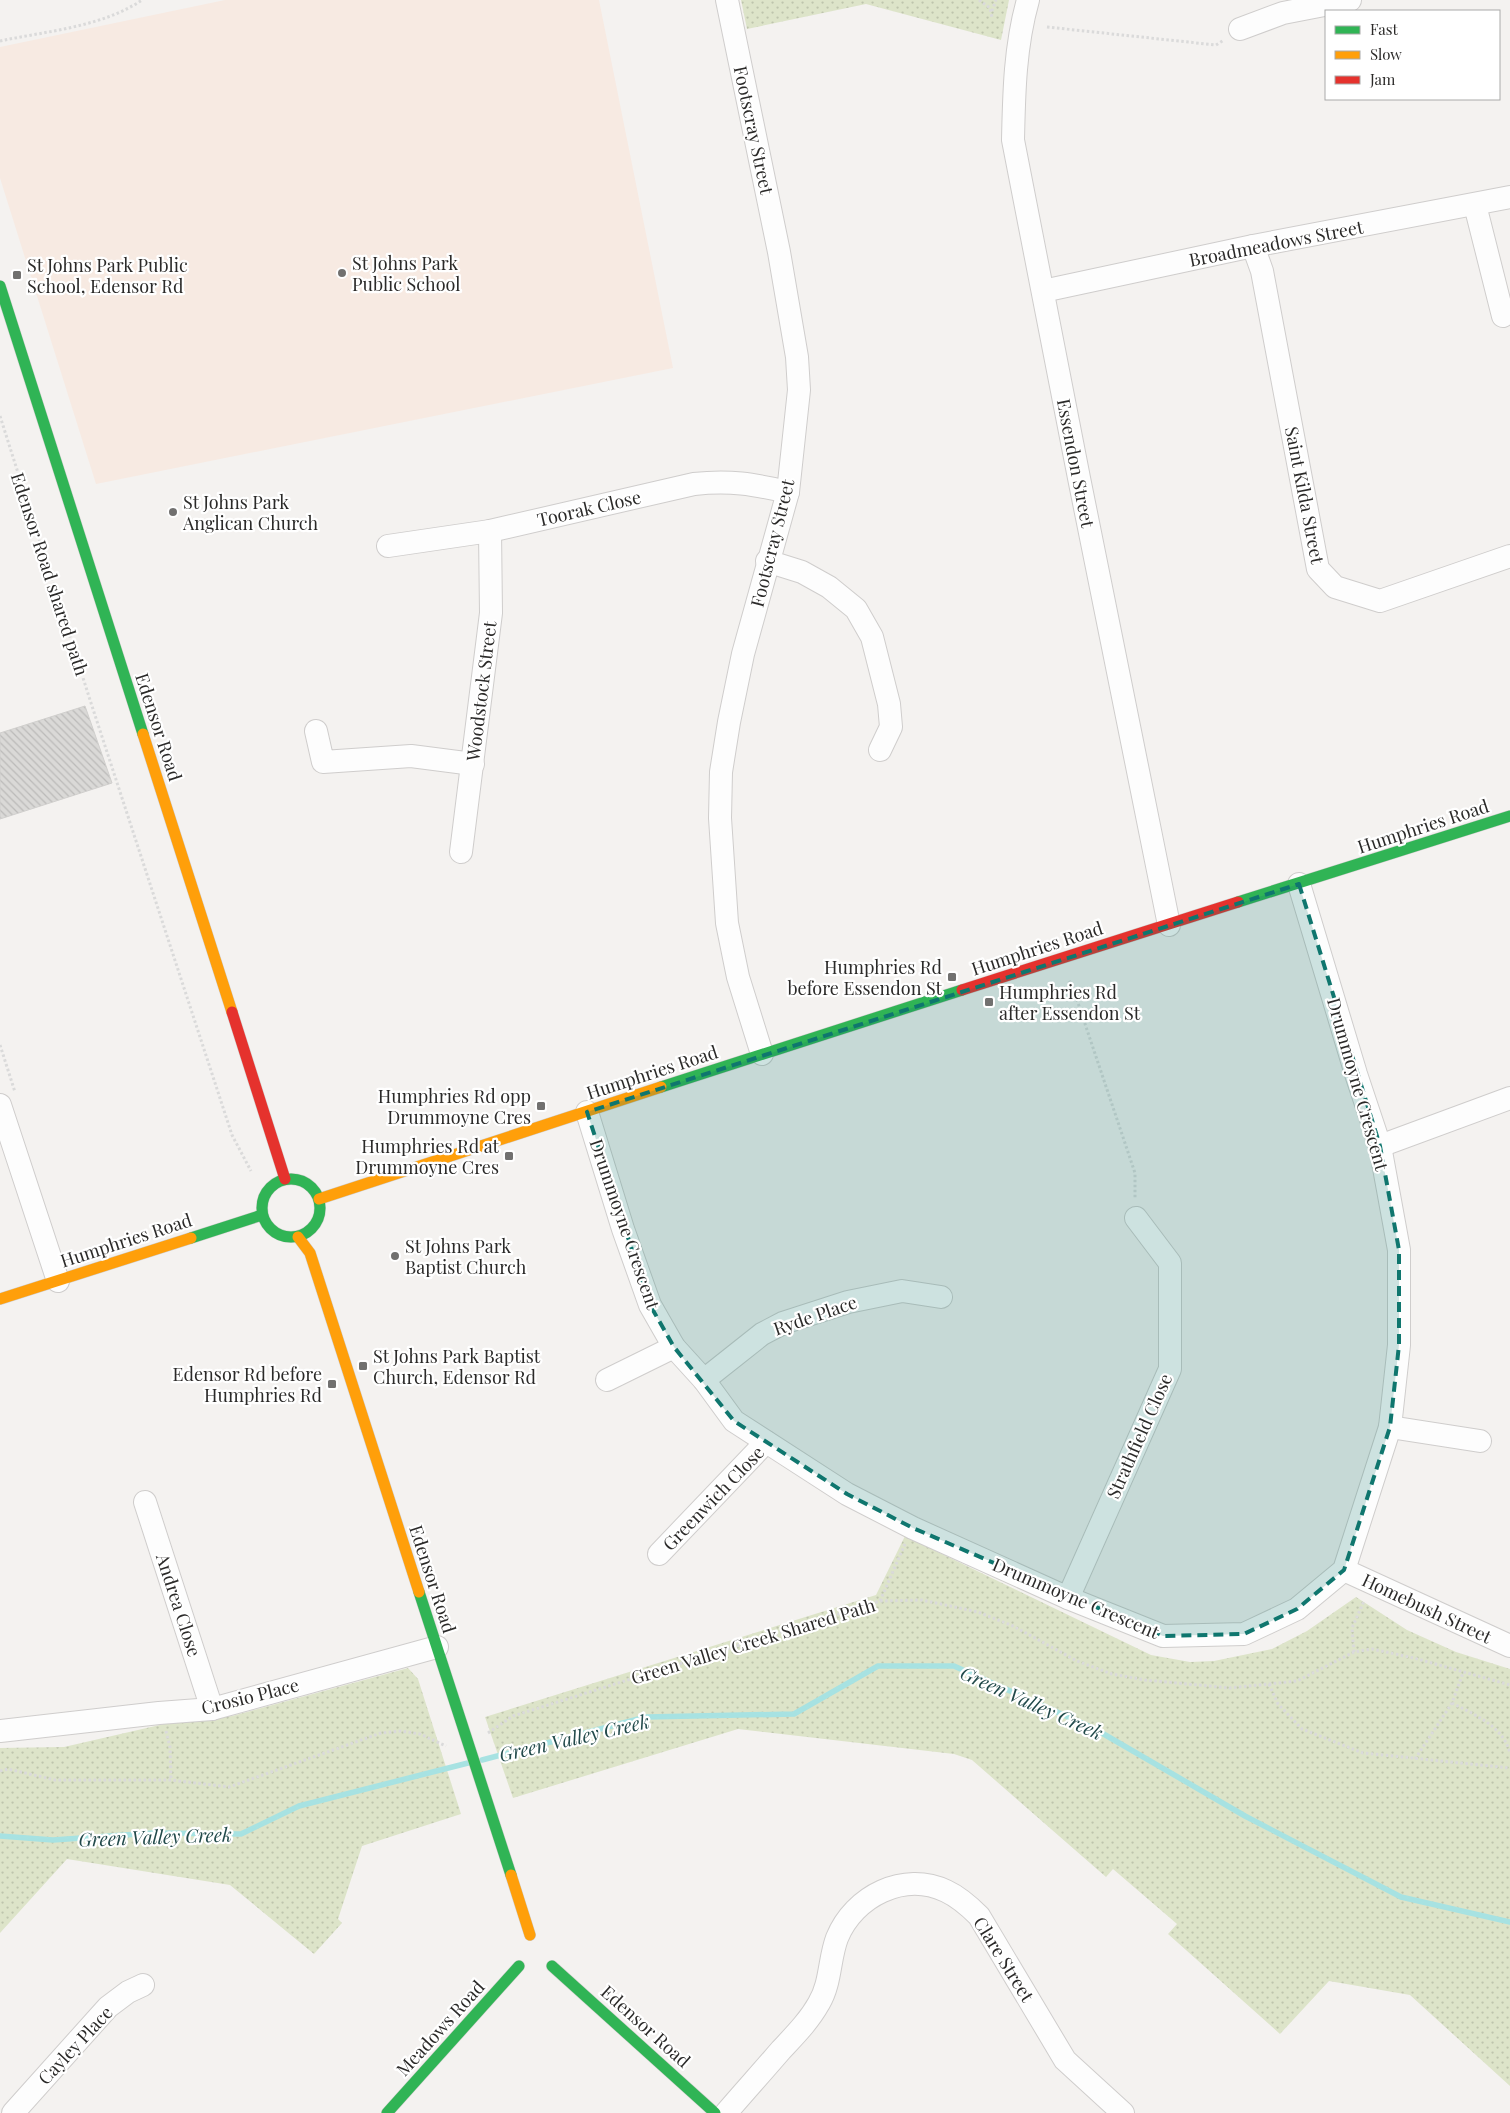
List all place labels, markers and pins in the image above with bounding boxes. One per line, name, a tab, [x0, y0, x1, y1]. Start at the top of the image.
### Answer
place label: St Johns Park Public School	[352, 251, 460, 296]
place label: St Johns Park Public School, Edensor Rd	[27, 253, 188, 298]
marker: St Johns Park Public School	[336, 267, 348, 279]
marker: St Johns Park Public School, Edensor Rd	[11, 269, 23, 281]
place label: St Johns Park Anglican Church	[182, 490, 319, 535]
marker: St Johns Park Anglican Church	[167, 506, 179, 518]
place label: Humphries Rd before Essendon St	[787, 955, 943, 1000]
marker: Humphries Rd before Essendon St	[946, 971, 958, 983]
place label: Humphries Rd after Essendon St	[999, 980, 1141, 1025]
marker: Humphries Rd after Essendon St	[983, 996, 995, 1008]
place label: Humphries Rd opp Drummoyne Cres	[378, 1084, 531, 1129]
marker: Humphries Rd opp Drummoyne Cres	[535, 1100, 547, 1112]
place label: Humphries Rd at Drummoyne Cres	[355, 1134, 500, 1179]
marker: Humphries Rd at Drummoyne Cres	[503, 1150, 515, 1162]
place label: St Johns Park Baptist Church	[405, 1234, 527, 1279]
marker: St Johns Park Baptist Church	[389, 1250, 401, 1262]
place label: St Johns Park Baptist Church, Edensor Rd	[373, 1344, 541, 1389]
marker: St Johns Park Baptist Church, Edensor Rd	[357, 1360, 369, 1372]
place label: Edensor Rd before Humphries Rd	[173, 1362, 323, 1407]
marker: Edensor Rd before Humphries Rd	[326, 1378, 338, 1390]

